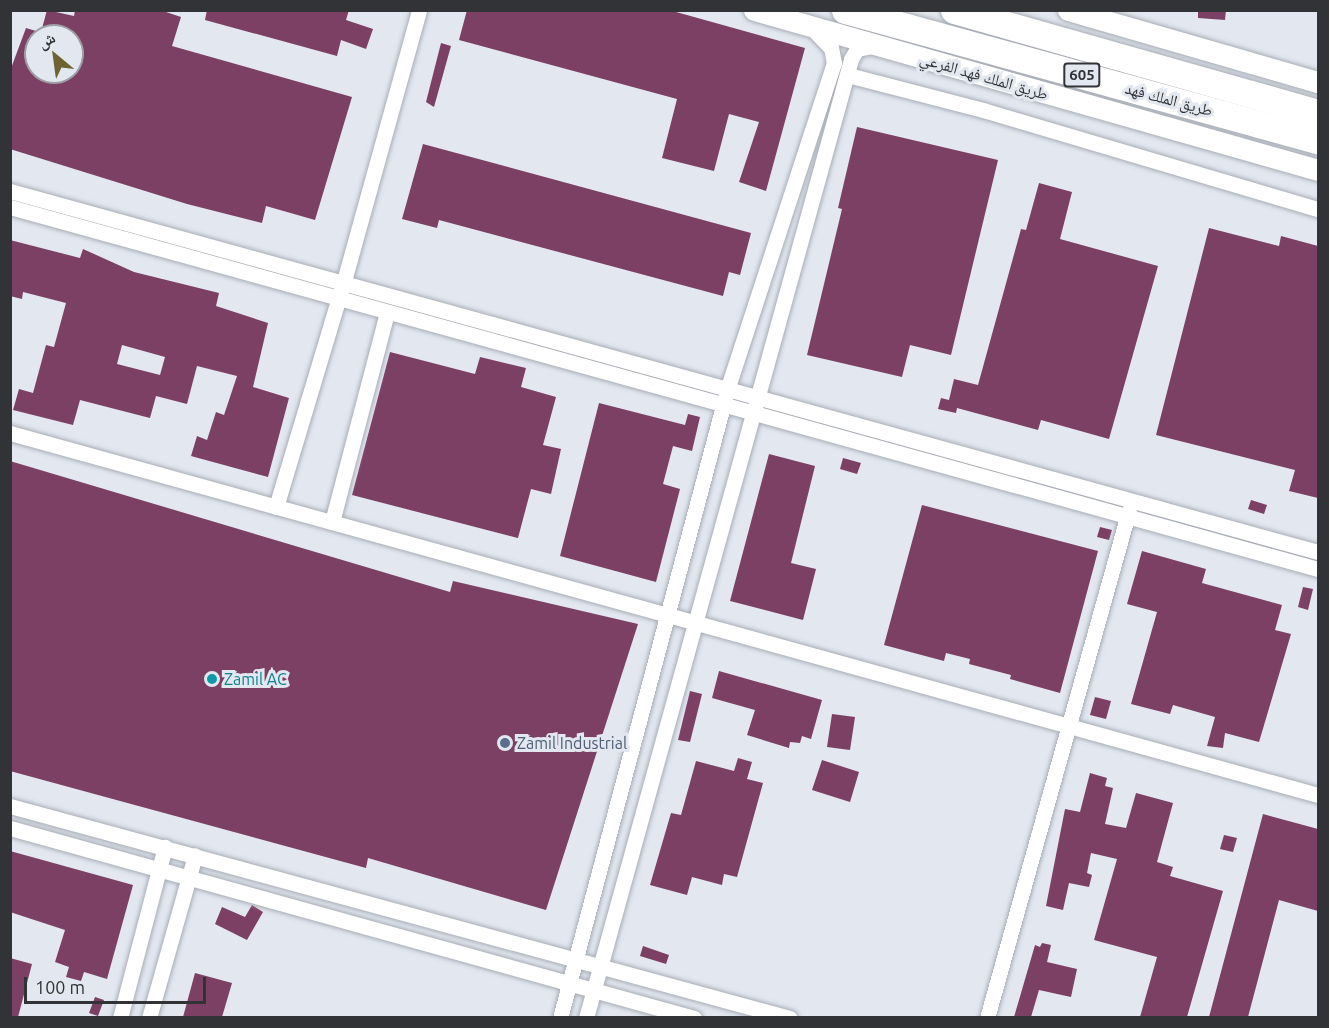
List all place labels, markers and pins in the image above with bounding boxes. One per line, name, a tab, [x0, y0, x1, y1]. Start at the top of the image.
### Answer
place label: Zamil AC	[224, 669, 287, 689]
marker: Zamil AC	[205, 672, 219, 686]
place label: Zamil Industrial	[517, 733, 627, 753]
marker: Zamil Industrial	[498, 736, 512, 750]

